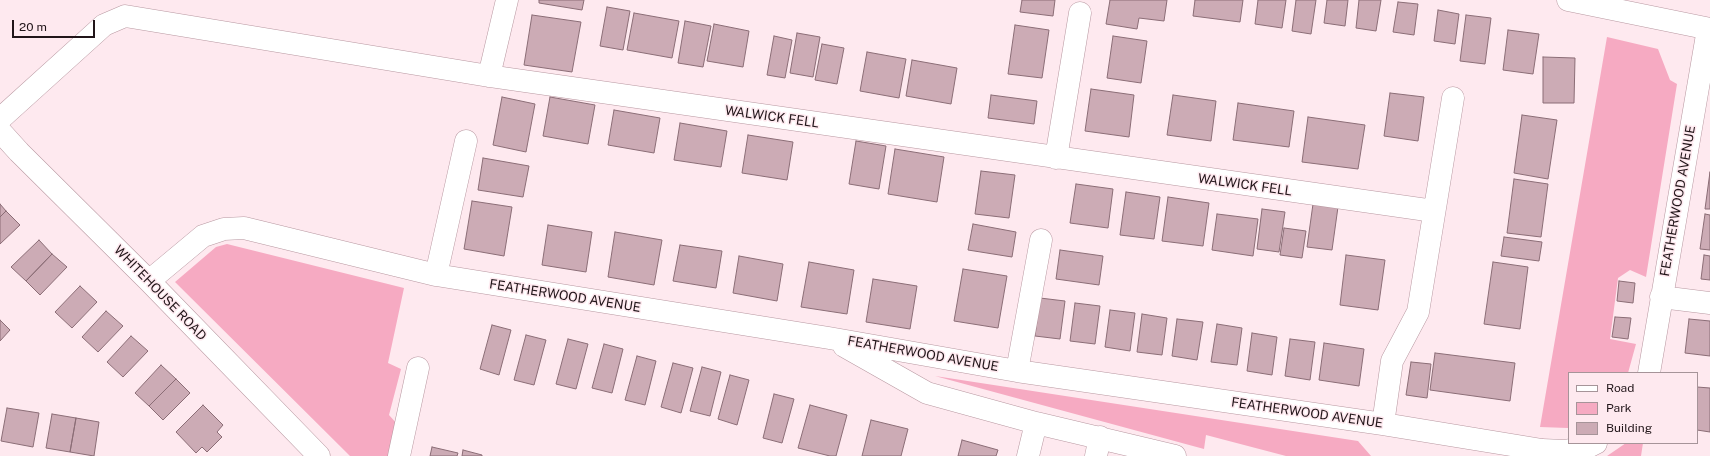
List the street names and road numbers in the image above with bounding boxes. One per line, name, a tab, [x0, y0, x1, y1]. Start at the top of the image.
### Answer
street label: WALWICK FELL	[724, 103, 820, 131]
street label: FEATHERWOOD AVENUE	[1657, 124, 1699, 278]
street label: WALWICK FELL	[1197, 171, 1293, 199]
street label: WHITEHOUSE ROAD	[111, 242, 209, 344]
street label: FEATHERWOOD AVENUE	[488, 276, 642, 316]
street label: FEATHERWOOD AVENUE	[846, 333, 1000, 375]
street label: FEATHERWOOD AVENUE	[1230, 395, 1384, 431]

